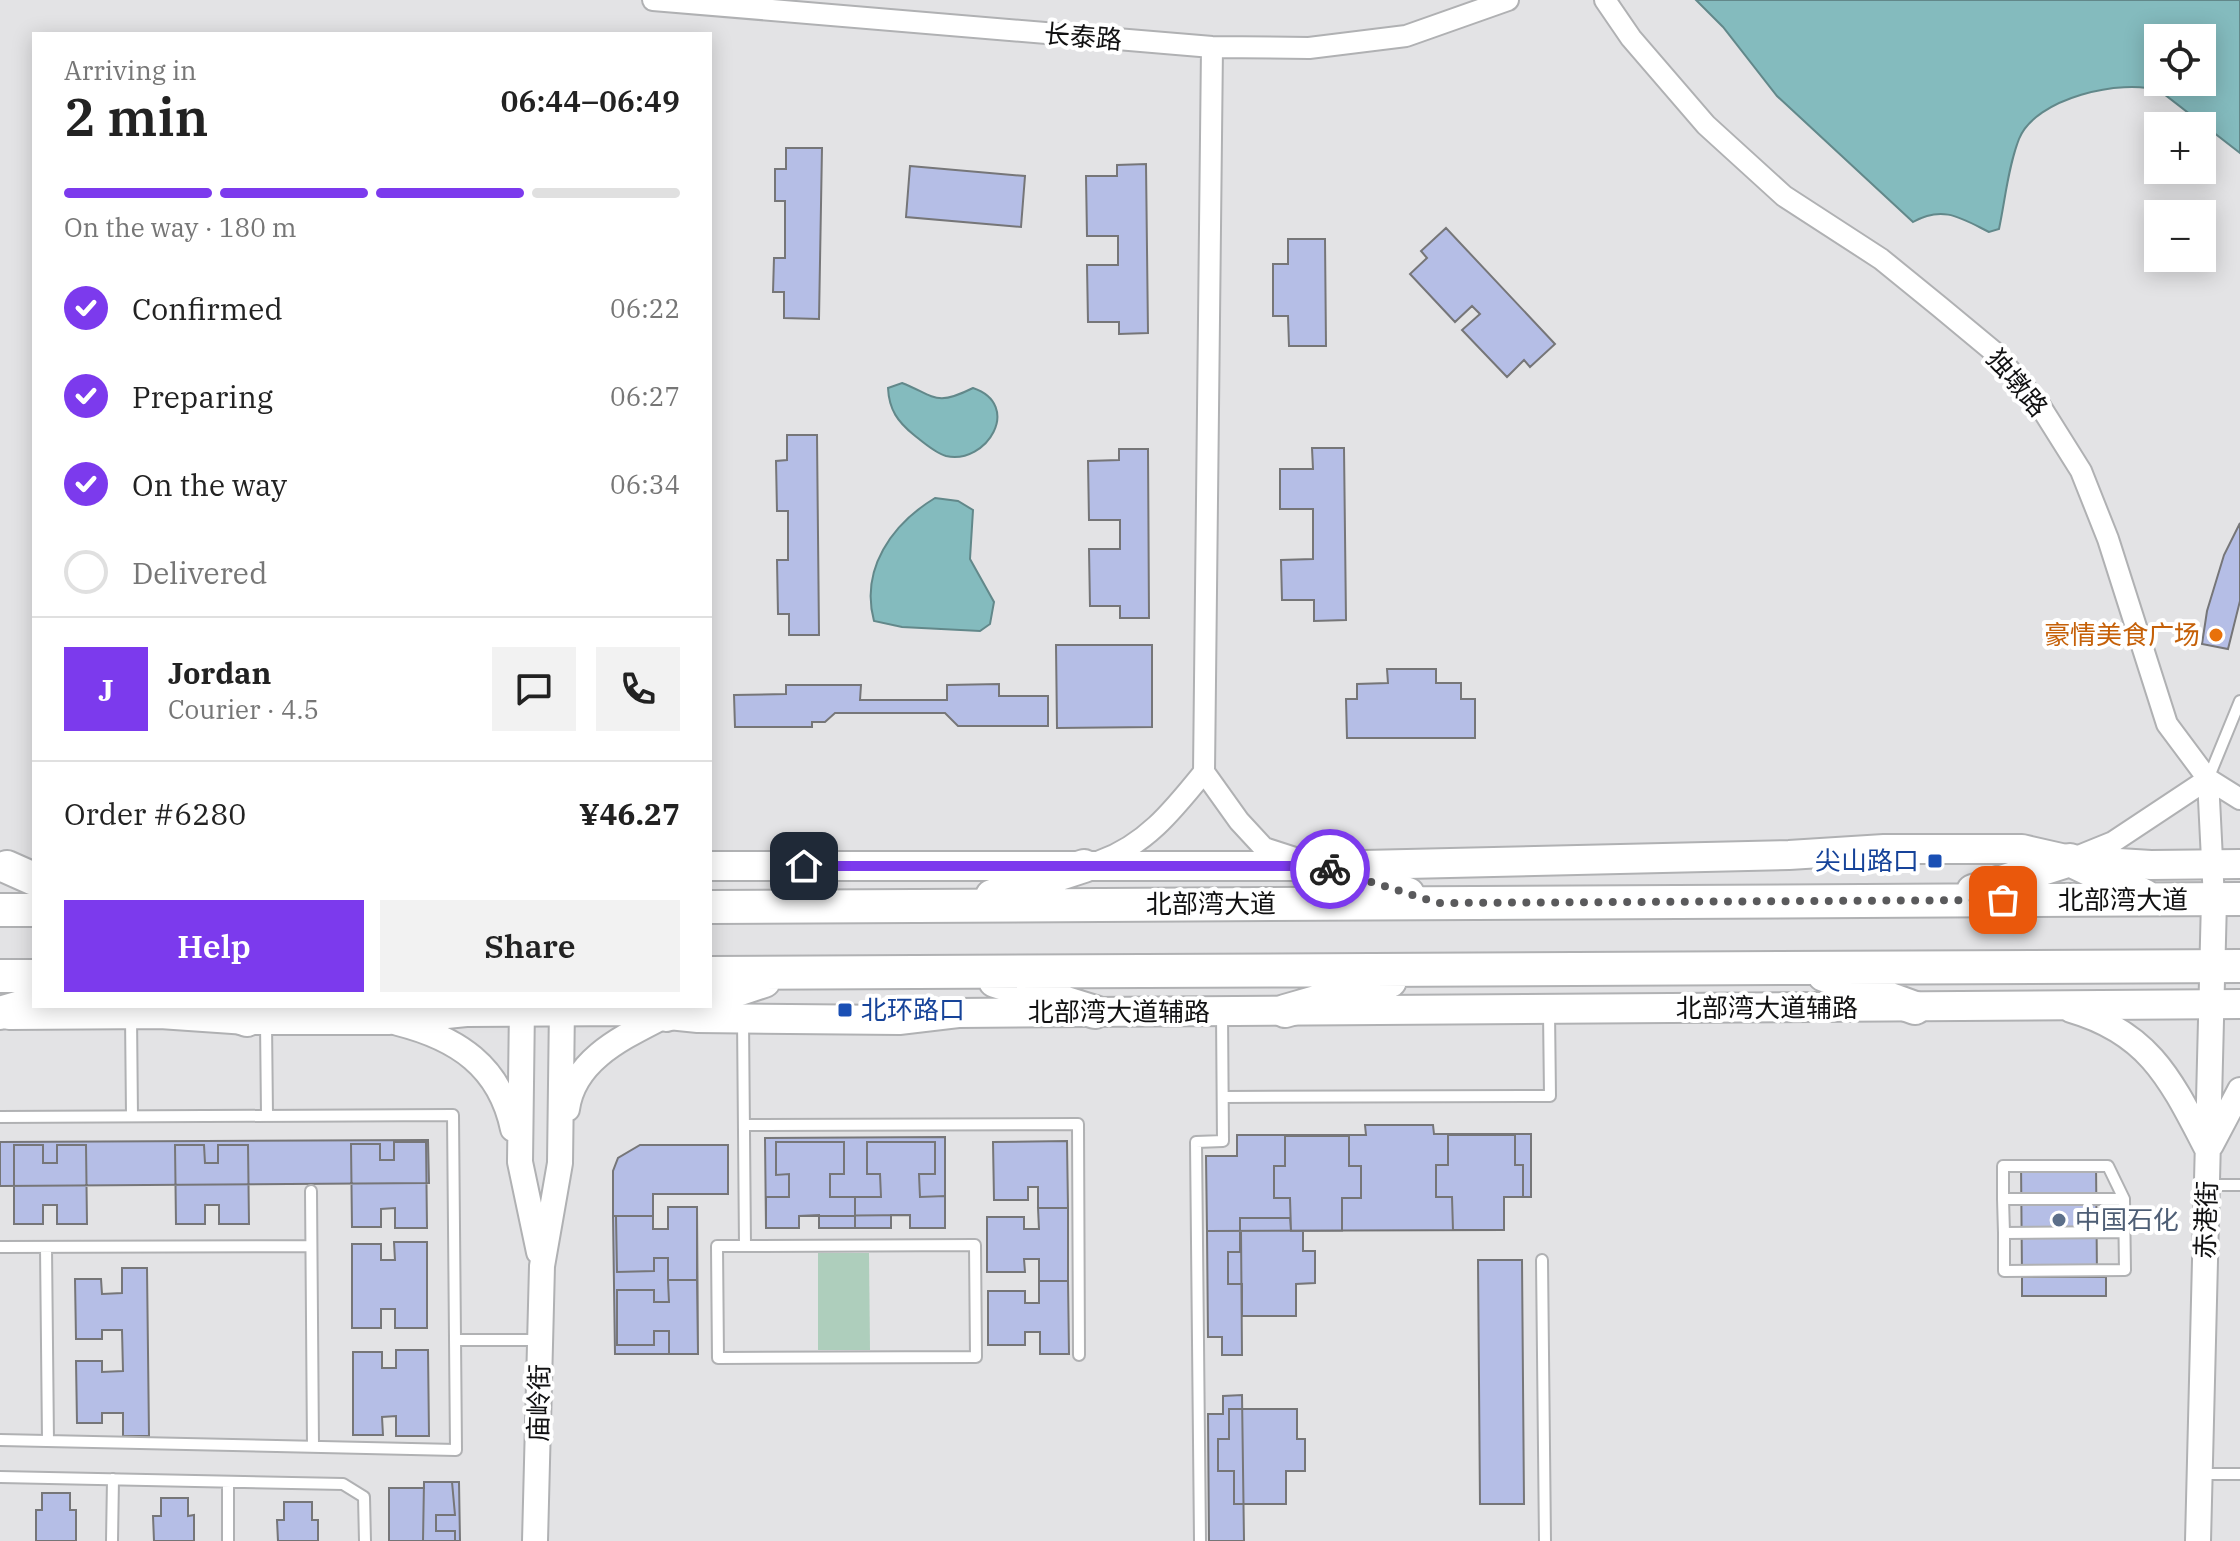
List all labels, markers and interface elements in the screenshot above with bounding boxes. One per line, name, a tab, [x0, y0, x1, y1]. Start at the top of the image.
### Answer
street label: 长泰路	[1043, 16, 1123, 56]
map controls	[2144, 24, 2216, 272]
button: locate	[2144, 24, 2216, 96]
text: Arriving in	[64, 53, 197, 87]
text: 06:44–06:49	[500, 81, 680, 120]
text: 2 min	[64, 83, 209, 150]
button: +	[2144, 112, 2216, 184]
button: −	[2144, 200, 2216, 272]
text: On the way · 180 m	[64, 210, 297, 244]
icon: check	[64, 286, 108, 330]
text: Confirmed	[132, 289, 283, 328]
text: 06:22	[610, 291, 680, 325]
street label: 独墩路	[1980, 342, 2056, 423]
icon: check	[64, 374, 108, 418]
text: Preparing	[132, 377, 273, 416]
text: 06:27	[610, 379, 680, 413]
icon: check	[64, 462, 108, 506]
text: On the way	[132, 465, 287, 504]
text: 06:34	[610, 467, 680, 501]
text: Delivered	[132, 553, 267, 592]
place label: 豪情美食广场	[2044, 617, 2200, 651]
marker: 豪情美食广场	[2207, 626, 2225, 644]
button: chat	[492, 647, 576, 731]
button: phone	[596, 647, 680, 731]
text: Jordan	[168, 653, 271, 692]
text: J	[98, 670, 114, 709]
text: Courier · 4.5	[168, 692, 319, 726]
text: Order #6280	[64, 794, 246, 833]
text: ¥46.27	[579, 794, 680, 833]
courier	[1290, 829, 1370, 909]
pin	[770, 832, 838, 900]
place label: 尖山路口	[1815, 843, 1919, 877]
icon: home	[782, 844, 826, 888]
icon: bike	[1308, 847, 1352, 891]
marker: 尖山路口	[1926, 852, 1944, 870]
pin	[1969, 866, 2037, 934]
icon: bag	[1981, 878, 2025, 922]
street label: 北部湾大道	[2058, 882, 2188, 916]
street label: 北部湾大道	[1146, 886, 1276, 920]
button: Help	[64, 900, 364, 992]
button: Share	[380, 900, 680, 992]
street label: 北部湾大道辅路	[1676, 990, 1858, 1024]
place label: 北环路口	[861, 992, 965, 1026]
street label: 北部湾大道辅路	[1028, 994, 1210, 1028]
marker: 北环路口	[836, 1001, 854, 1019]
street label: 赤港街	[2187, 1180, 2223, 1260]
place label: 中国石化	[2075, 1202, 2179, 1236]
marker: 中国石化	[2050, 1211, 2068, 1229]
street label: 庙岭街	[520, 1364, 556, 1442]

